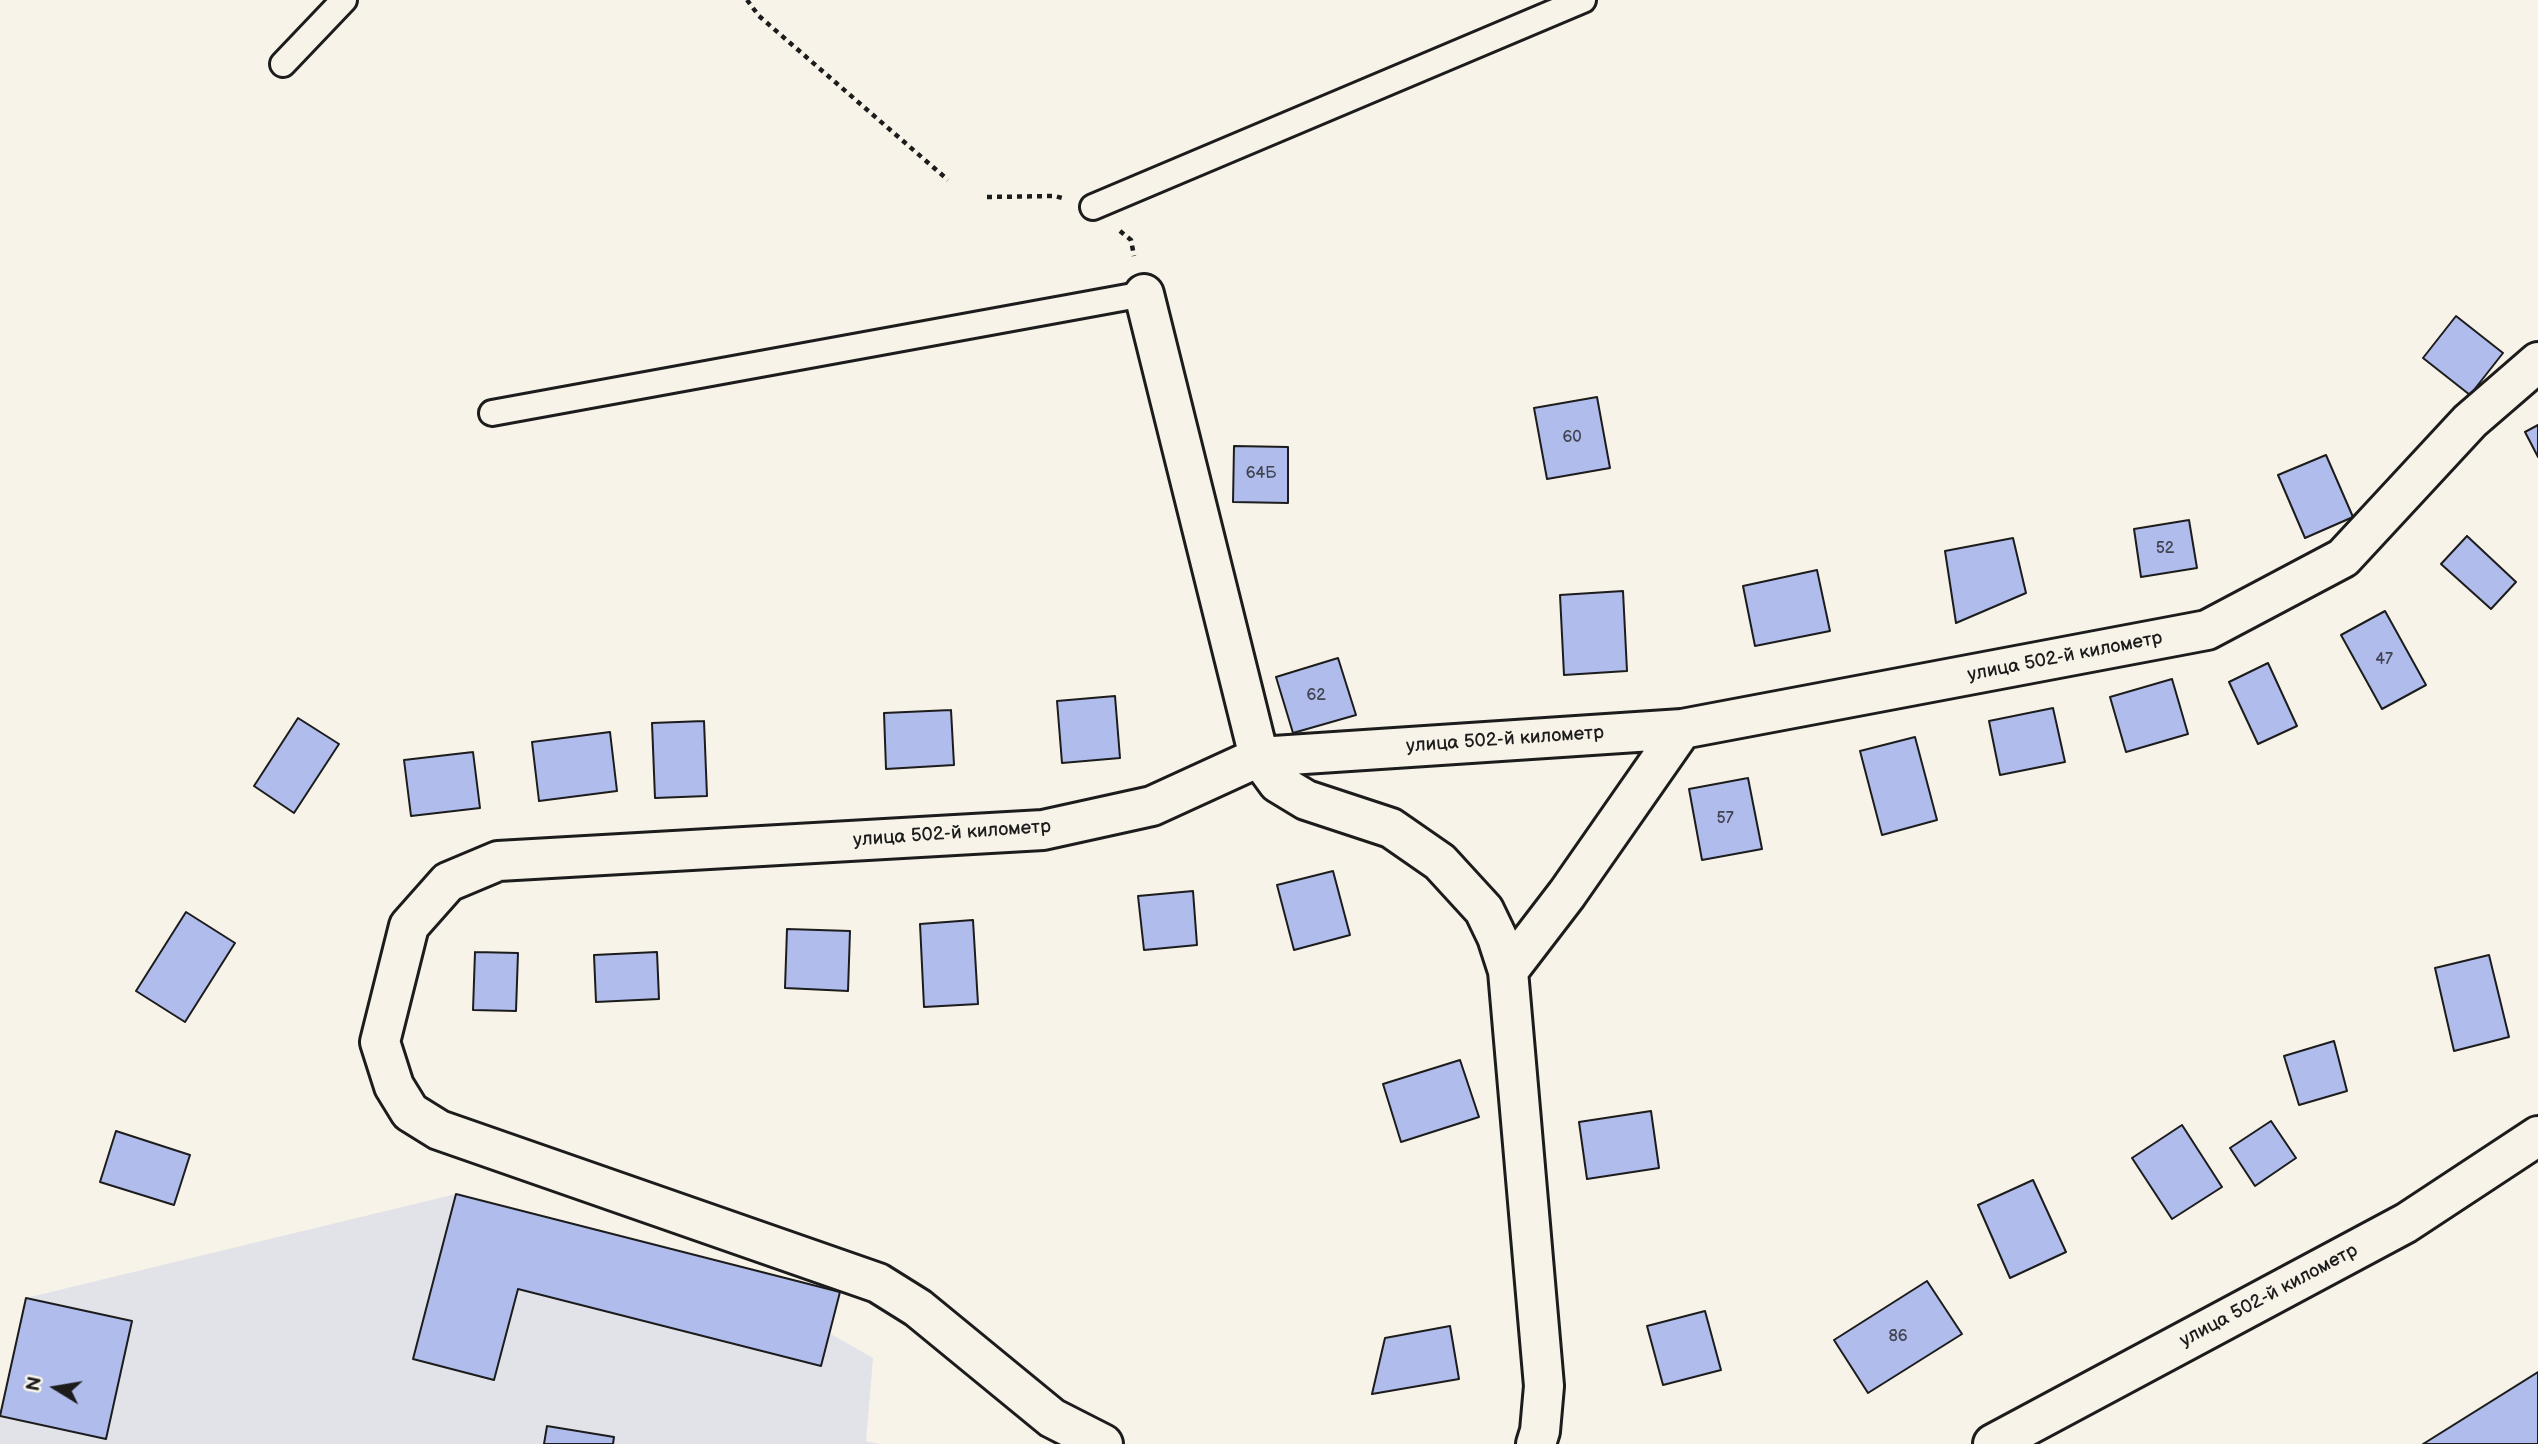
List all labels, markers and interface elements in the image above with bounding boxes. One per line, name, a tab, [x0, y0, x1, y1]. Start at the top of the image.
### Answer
house number: 60	[1562, 428, 1582, 448]
house number: 64Б	[1246, 464, 1276, 484]
house number: 52	[2156, 539, 2174, 559]
street label: улица 502-й километр	[1966, 627, 2164, 687]
house number: 47	[2375, 650, 2393, 670]
house number: 62	[1306, 686, 1326, 706]
street label: улица 502-й километр	[1405, 722, 1605, 758]
house number: 57	[1716, 809, 1734, 829]
street label: улица 502-й километр	[852, 816, 1052, 852]
street label: улица 502-й километр	[2176, 1239, 2362, 1353]
house number: 86	[1888, 1327, 1908, 1347]
north arrow	[21, 1353, 91, 1423]
text: N	[22, 1375, 48, 1393]

